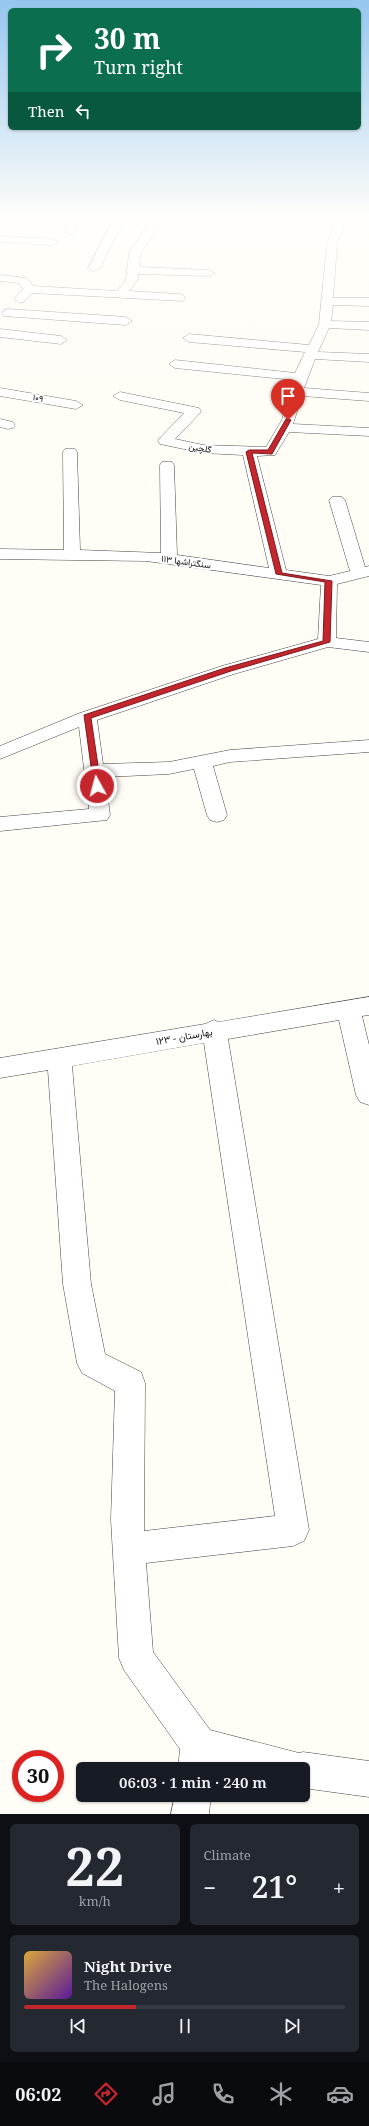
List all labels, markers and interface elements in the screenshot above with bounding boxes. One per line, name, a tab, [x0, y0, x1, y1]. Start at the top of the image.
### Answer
text: 30 m	[94, 19, 161, 57]
icon: right	[28, 24, 80, 76]
text: Turn right	[94, 55, 183, 79]
icon: left	[72, 100, 94, 122]
text: Then	[28, 101, 64, 121]
pin	[271, 379, 305, 420]
icon: arrive	[277, 385, 299, 407]
street label: ۱۰۹	[32, 390, 45, 405]
street label: گلچین	[188, 439, 212, 456]
street label: سنگتراشها ۱۱۳	[160, 552, 212, 571]
position arrow	[76, 765, 118, 807]
street label: بهارستان - ۱۲۳	[155, 1024, 213, 1048]
speed limit sign: 30	[12, 1750, 64, 1802]
text: 06:03 · 1 min · 240 m	[119, 1772, 267, 1792]
text: 22	[65, 1830, 124, 1901]
text: Climate	[204, 1846, 251, 1864]
text: 21°	[252, 1866, 297, 1907]
text: −	[204, 1872, 216, 1902]
text: +	[333, 1872, 345, 1902]
text: km/h	[79, 1892, 111, 1910]
text: Night Drive	[84, 1956, 172, 1976]
text: The Halogens	[84, 1976, 168, 1994]
icon: previous	[67, 2015, 89, 2037]
icon: pause	[174, 2015, 196, 2037]
icon: next	[281, 2015, 303, 2037]
icon: directions	[92, 2080, 120, 2108]
icon: music	[150, 2080, 178, 2108]
icon: phone	[209, 2080, 237, 2108]
icon: climate	[267, 2080, 295, 2108]
icon: car	[326, 2080, 354, 2108]
text: 06:02	[15, 2082, 61, 2106]

